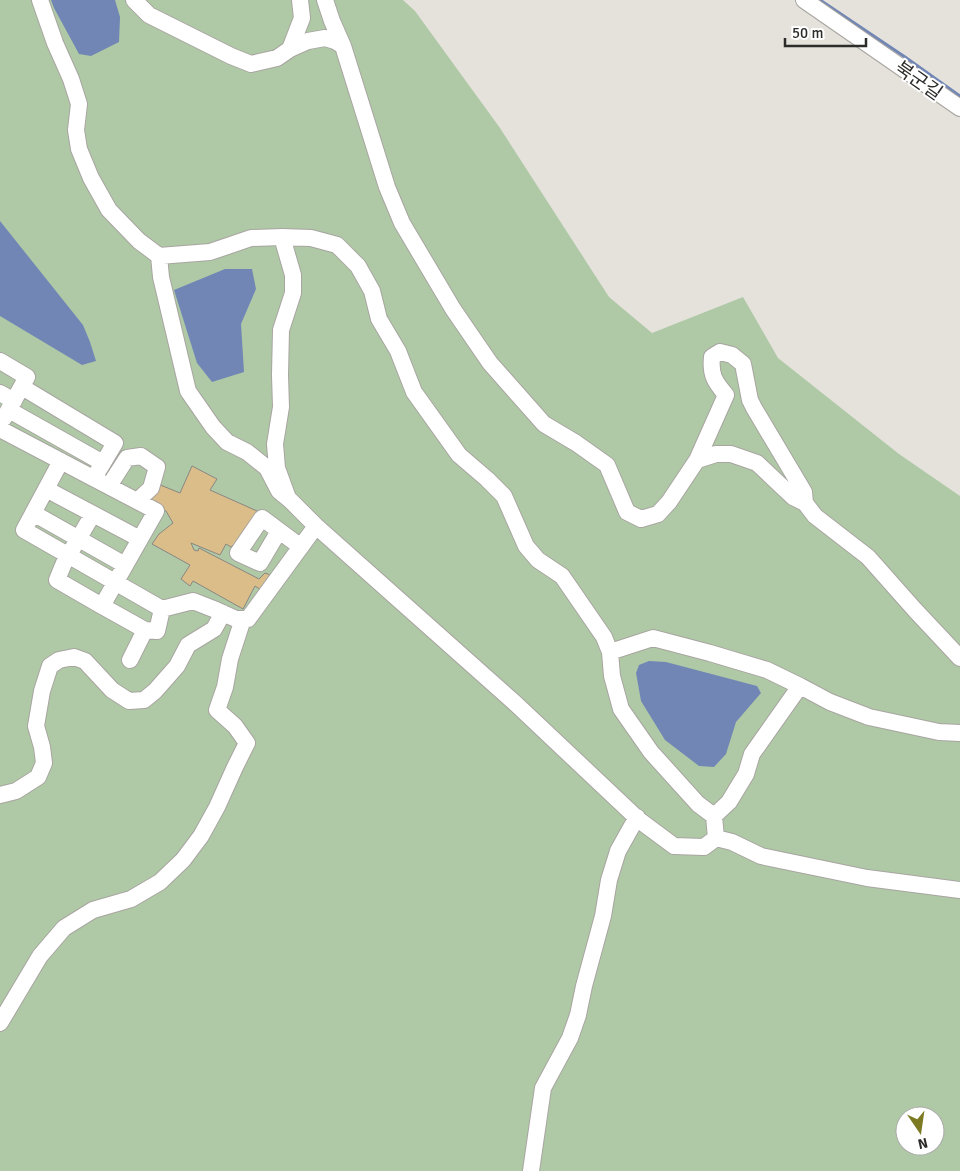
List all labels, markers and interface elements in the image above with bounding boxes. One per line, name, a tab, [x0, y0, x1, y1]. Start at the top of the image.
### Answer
scale bar	[785, 15, 866, 47]
text: 50 m	[792, 24, 823, 42]
street label: 북군길	[890, 56, 947, 106]
north arrow	[895, 1106, 945, 1156]
text: N	[916, 1134, 929, 1153]

